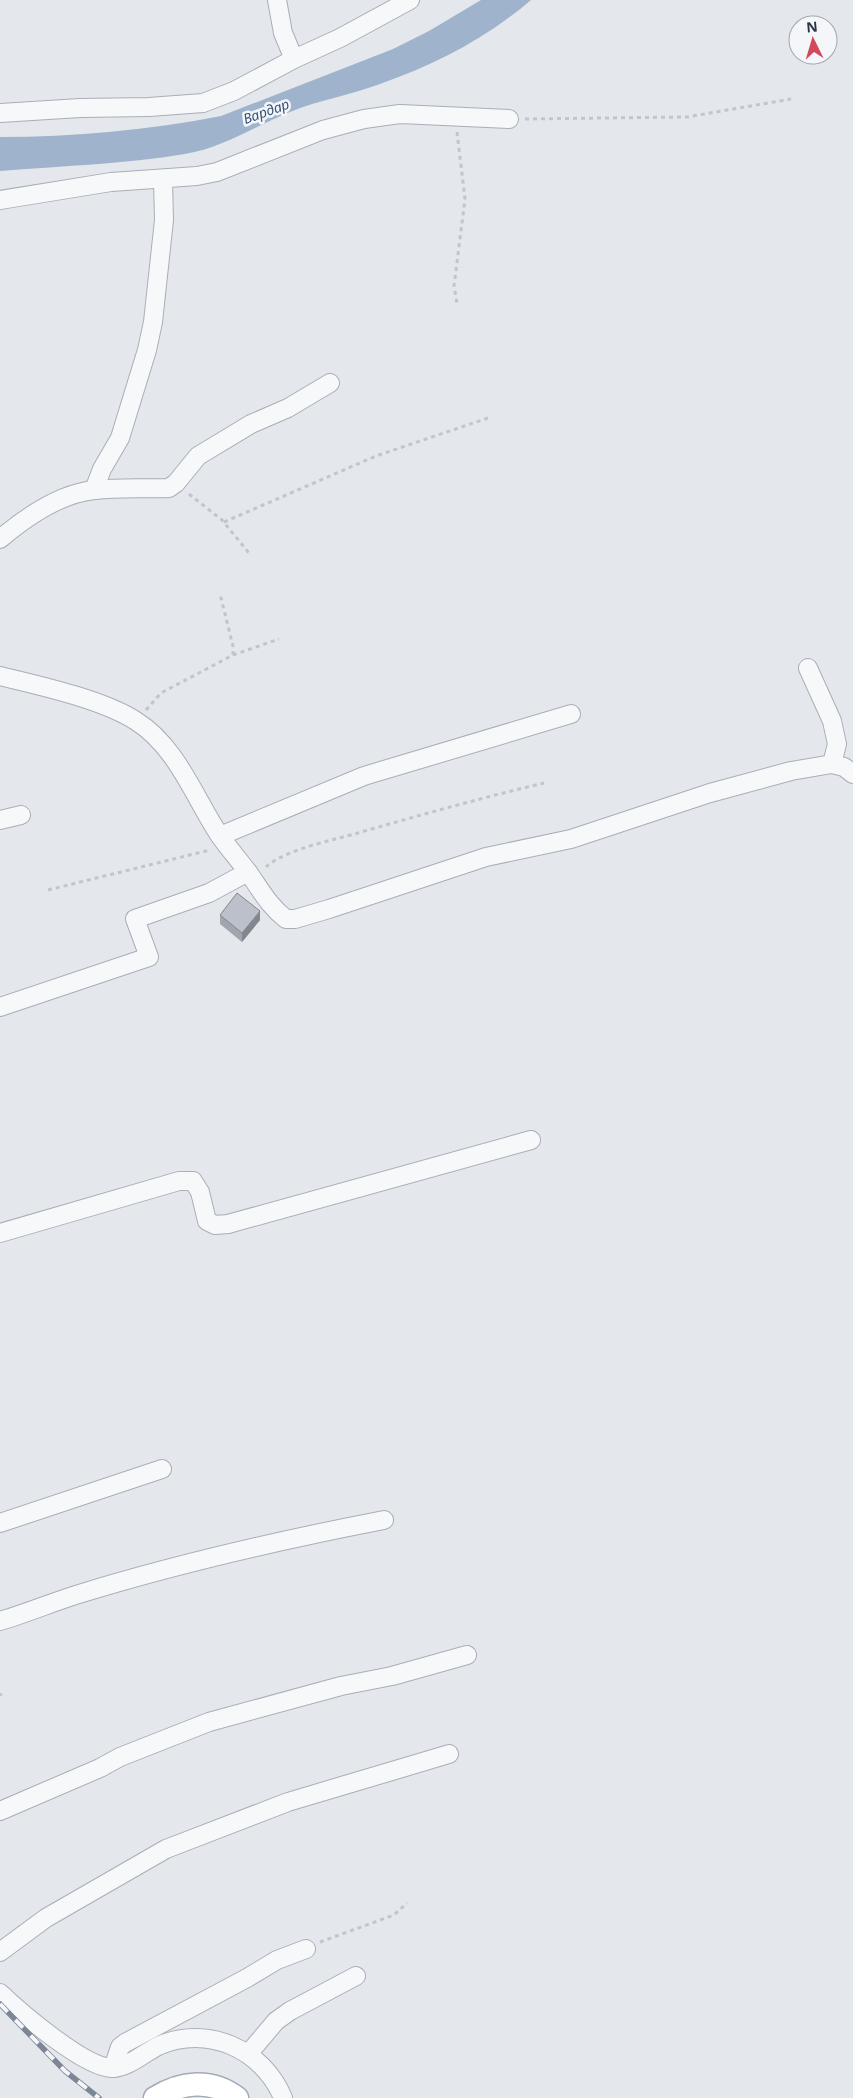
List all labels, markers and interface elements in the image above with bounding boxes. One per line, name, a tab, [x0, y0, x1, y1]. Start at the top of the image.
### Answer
north arrow	[788, 15, 838, 65]
text: N	[805, 17, 818, 37]
water label: Вардар	[240, 94, 292, 128]

